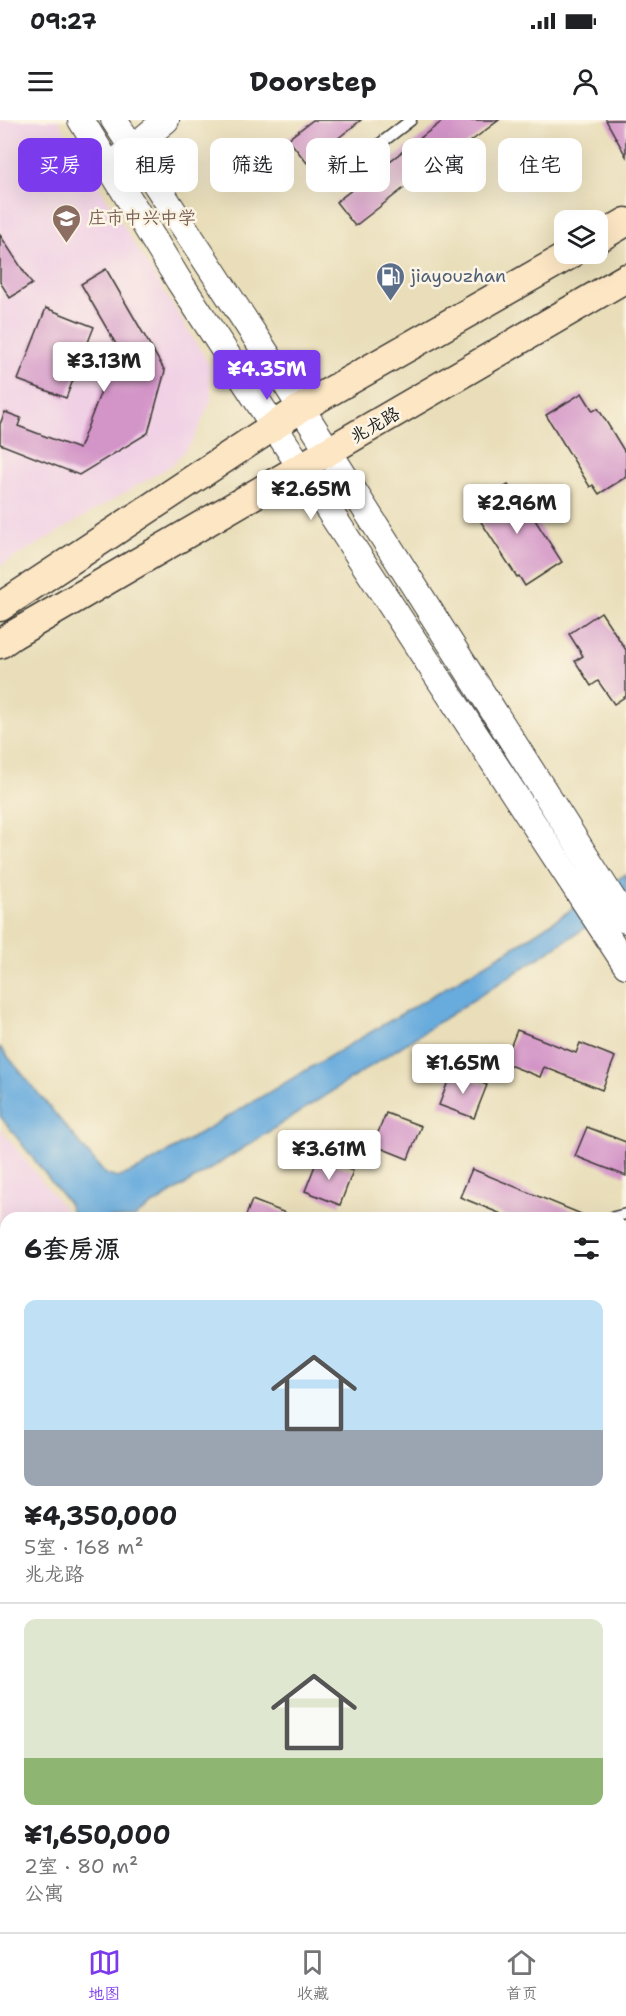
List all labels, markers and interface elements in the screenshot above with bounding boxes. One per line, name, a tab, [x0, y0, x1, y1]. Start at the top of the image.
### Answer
text: 09:27	[30, 7, 97, 36]
text: Doorstep	[249, 63, 377, 100]
icon: menu	[24, 65, 57, 98]
icon: person	[569, 65, 602, 98]
chip: 买房	[18, 138, 102, 192]
chip: 租房	[114, 138, 198, 192]
chip: 筛选	[210, 138, 294, 192]
chip: 新上	[306, 138, 390, 192]
chip: 公寓	[402, 138, 486, 192]
chip: 住宅	[498, 138, 582, 192]
school or university icon: 庄市中兴中学	[51, 202, 83, 244]
place label: 庄市中兴中学	[88, 206, 196, 230]
map controls	[554, 210, 608, 264]
button: layers	[554, 210, 608, 264]
fuel station icon: jiayouzhan	[374, 260, 406, 302]
place label: jiayouzhan	[410, 264, 506, 288]
pin: ¥3.13M	[55, 342, 153, 393]
text: ¥3.13M	[67, 348, 141, 374]
pin: ¥4.35M	[218, 350, 316, 401]
text: ¥4.35M	[227, 356, 307, 382]
street label: 兆龙路	[346, 401, 404, 449]
pin: ¥2.65M	[262, 470, 360, 521]
text: ¥2.65M	[271, 476, 351, 502]
pin: ¥2.96M	[468, 484, 566, 535]
text: ¥2.96M	[477, 490, 557, 516]
pin: ¥1.65M	[414, 1044, 512, 1095]
text: ¥1.65M	[426, 1050, 500, 1076]
pin: ¥3.61M	[280, 1130, 378, 1181]
text: ¥3.61M	[292, 1136, 366, 1162]
text: 6套房源	[24, 1231, 120, 1266]
icon: filters	[570, 1232, 603, 1265]
icon: home	[260, 1339, 368, 1447]
text: ¥4,350,000	[24, 1498, 178, 1533]
text: 5室 · 168 m²	[24, 1534, 144, 1560]
text: 兆龙路	[24, 1561, 84, 1587]
icon: home	[260, 1658, 368, 1766]
text: ¥1,650,000	[24, 1817, 171, 1852]
text: 2室 · 80 m²	[24, 1853, 138, 1879]
text: 公寓	[24, 1880, 64, 1906]
tab: 地图	[88, 1946, 121, 2004]
tab: 收藏	[296, 1946, 329, 2004]
tab: 首页	[505, 1946, 538, 2004]

